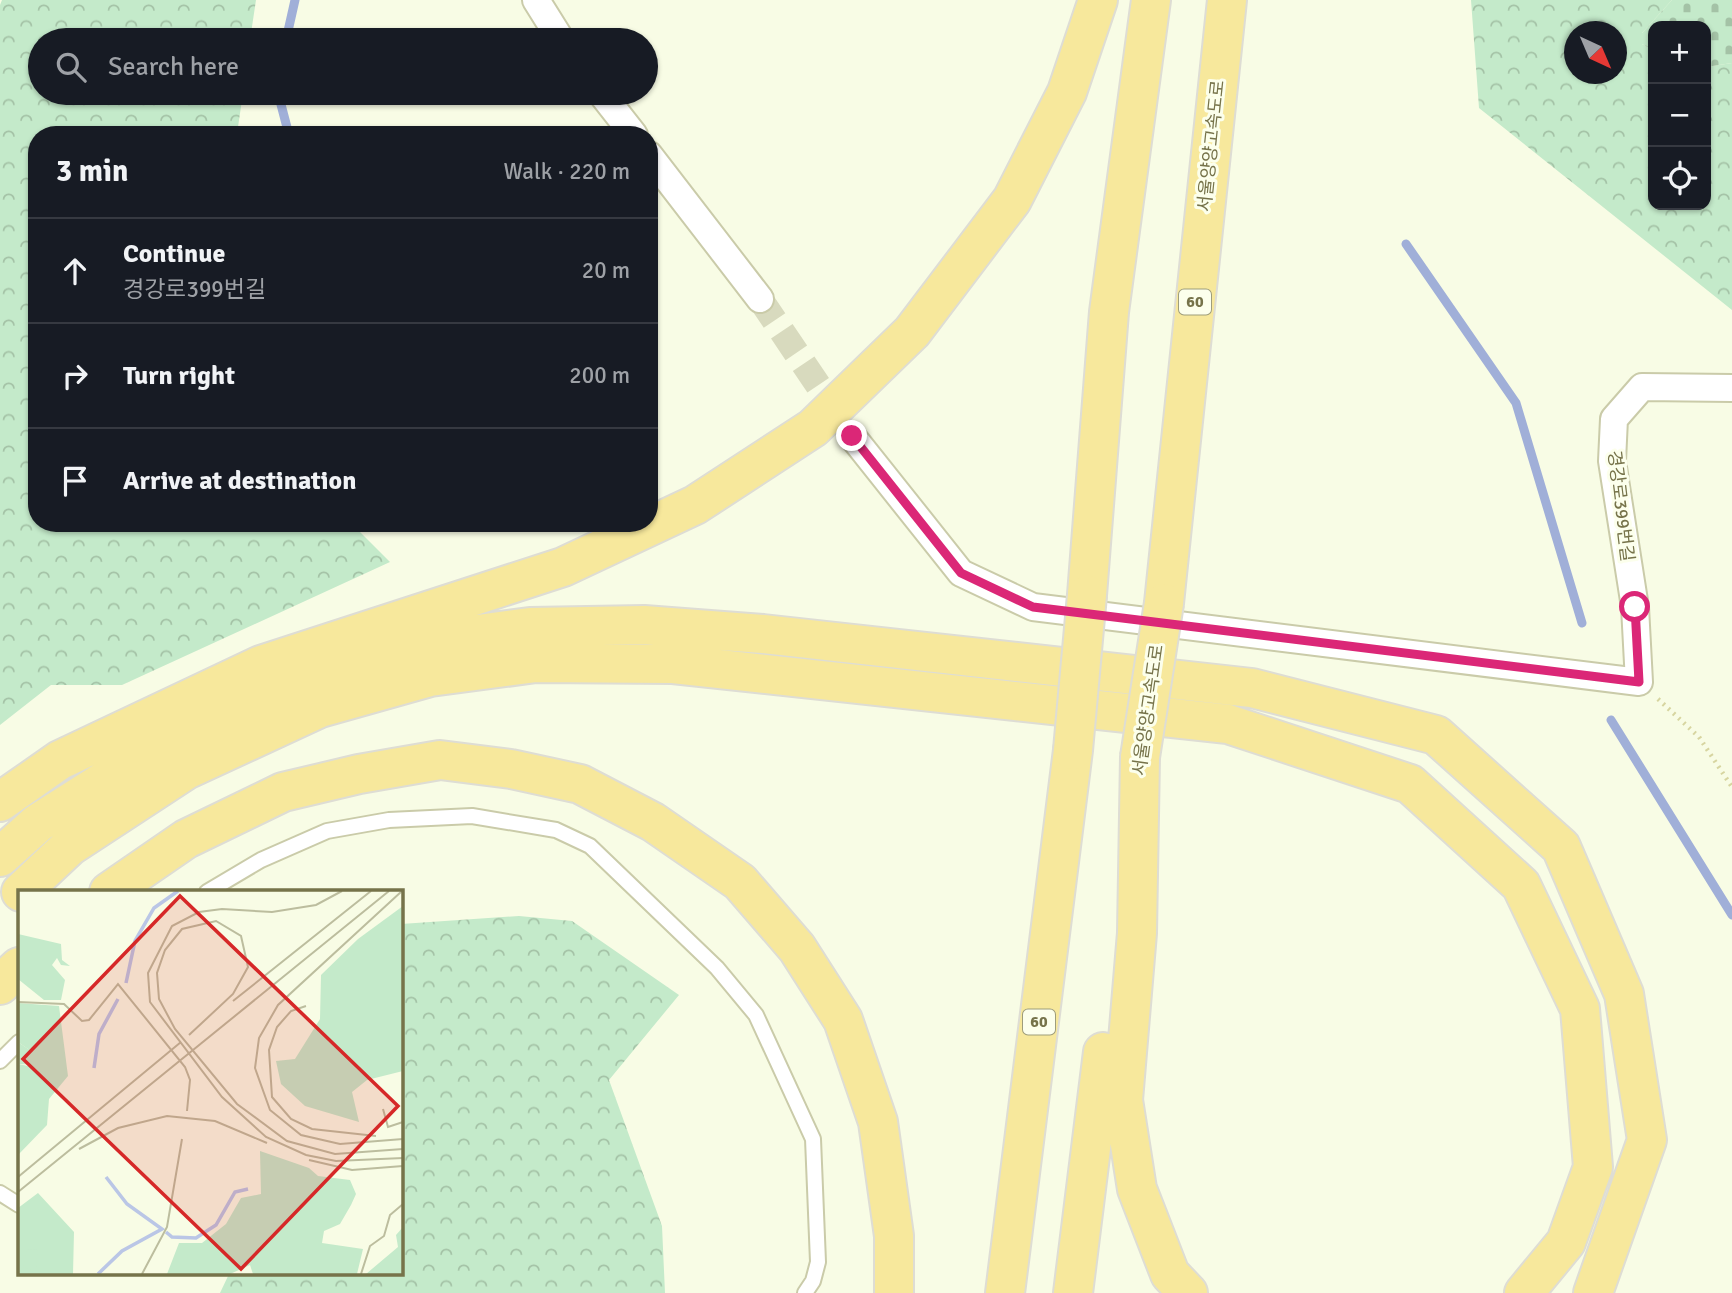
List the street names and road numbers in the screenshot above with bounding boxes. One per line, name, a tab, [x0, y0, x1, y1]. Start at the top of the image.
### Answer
street label: 서울양양고속도로	[1193, 79, 1229, 213]
road number: 60	[1179, 290, 1211, 314]
street label: 경강로399번길	[1603, 449, 1639, 563]
street label: 서울양양고속도로	[1128, 643, 1168, 777]
road number: 60	[1023, 1010, 1055, 1034]

